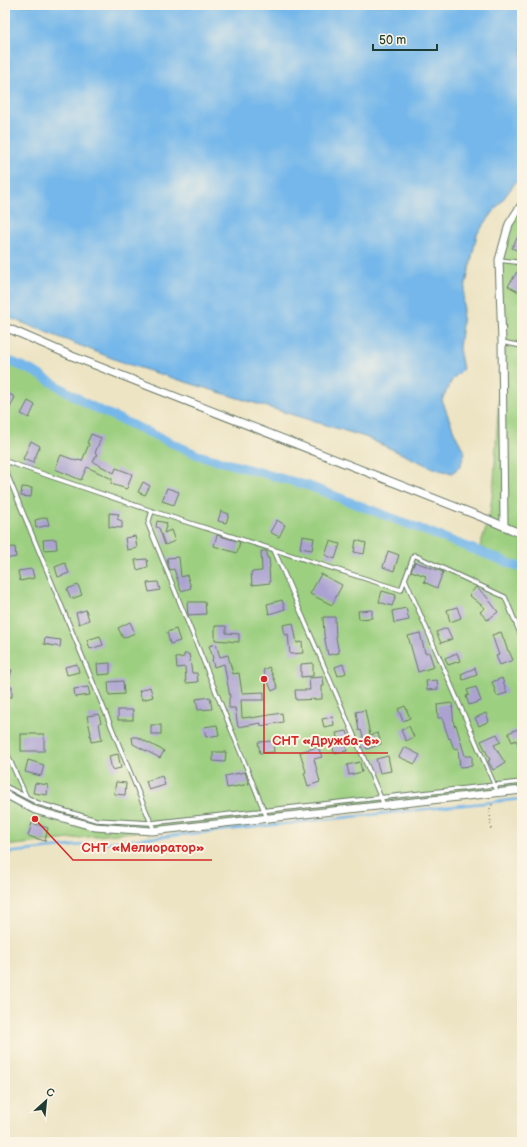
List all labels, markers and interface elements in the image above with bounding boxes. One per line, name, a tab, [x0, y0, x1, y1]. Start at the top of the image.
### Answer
scale bar	[373, 26, 437, 52]
text: 50 m	[379, 33, 406, 48]
callout: СНТ «Дружба-6»	[264, 728, 388, 753]
text: СНТ «Дружба-6»	[272, 733, 380, 749]
callout: СНТ «Мелиоратор»	[73, 835, 212, 860]
text: СНТ «Мелиоратор»	[81, 840, 205, 856]
north arrow	[26, 1081, 66, 1121]
text: С	[44, 1085, 57, 1100]

